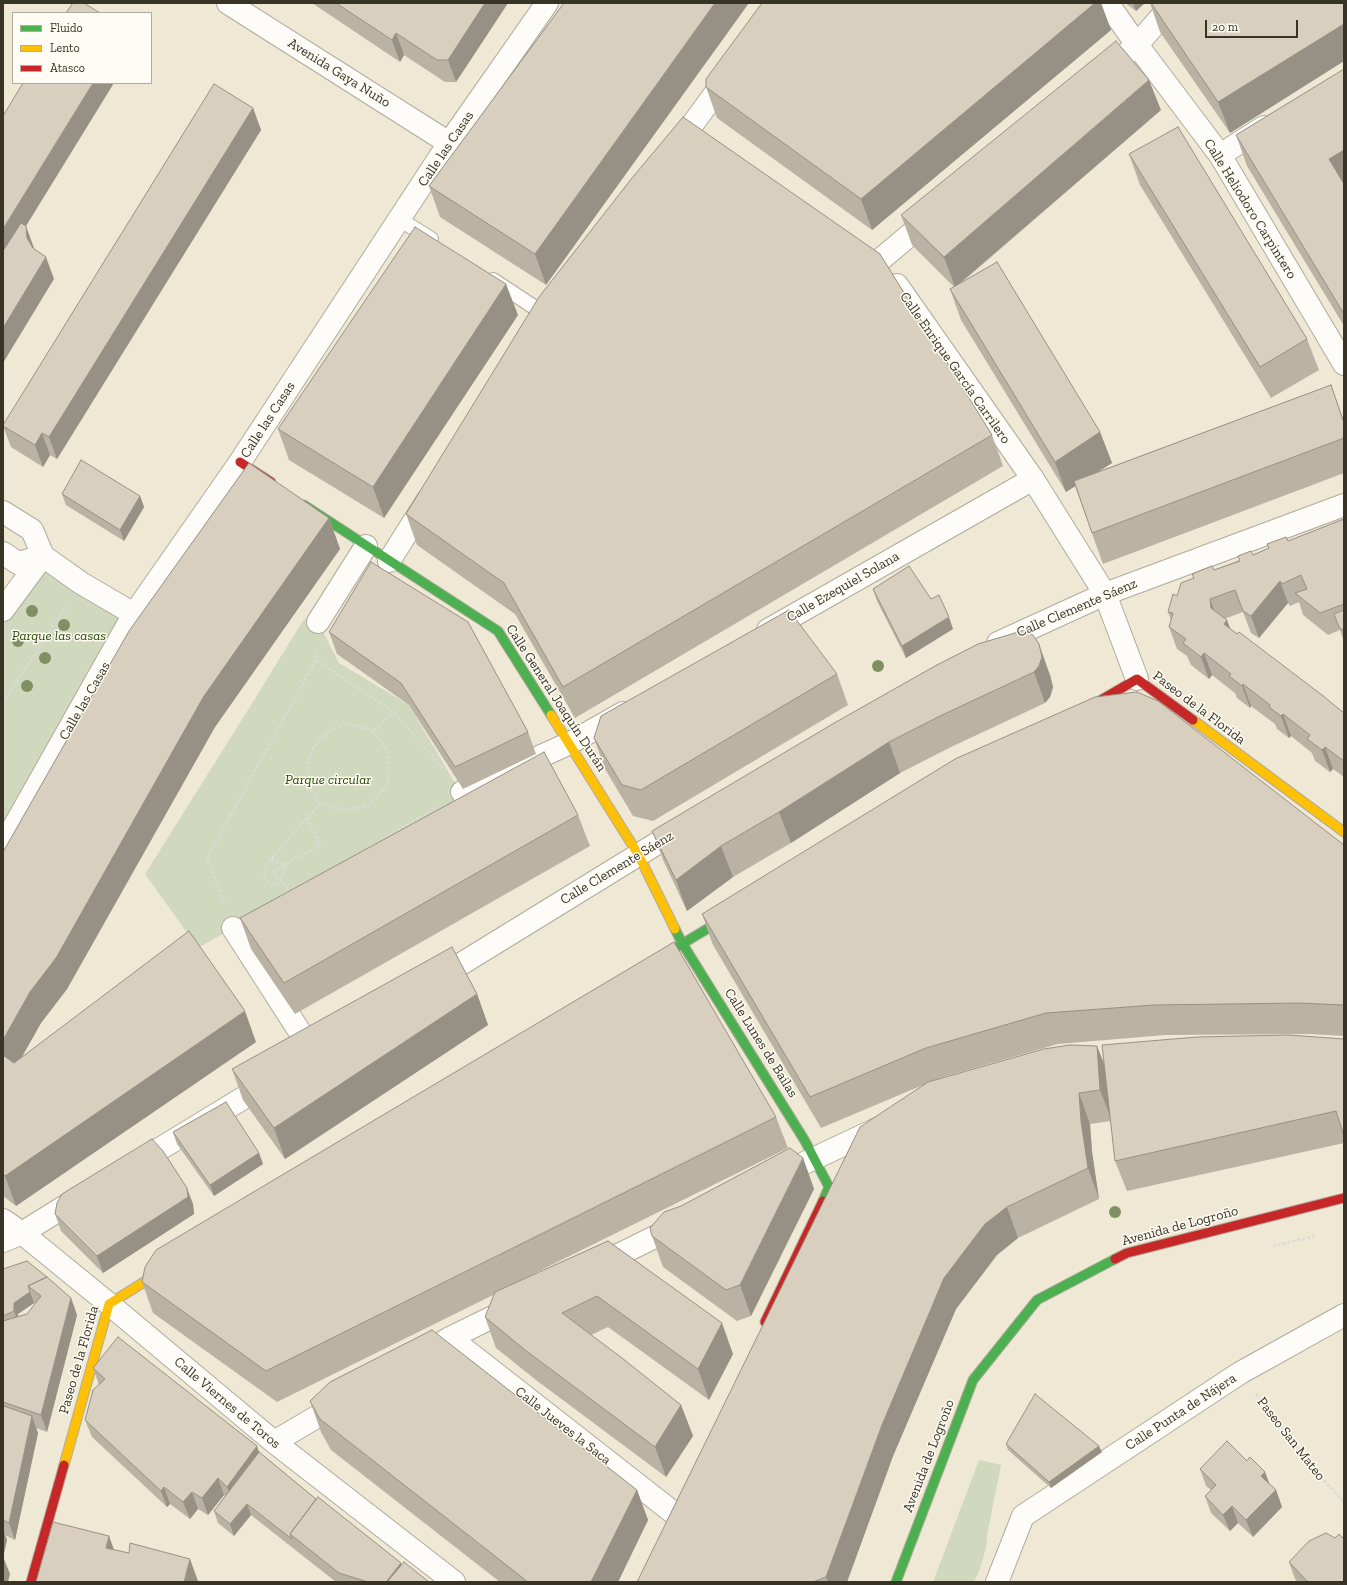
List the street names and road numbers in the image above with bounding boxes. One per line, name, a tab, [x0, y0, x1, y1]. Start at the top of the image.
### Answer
street label: Avenida Gaya Nuño	[285, 35, 393, 111]
street label: Calle las Casas	[415, 108, 477, 190]
street label: Calle Heliodoro Carpintero	[1200, 136, 1300, 282]
street label: Calle Enrique García Carrilero	[896, 289, 1014, 447]
street label: Calle las Casas	[237, 379, 299, 461]
street label: Calle Ezequiel Solana	[784, 548, 902, 626]
street label: Calle Clemente Sáenz	[1014, 575, 1140, 641]
street label: Calle General Joaquín Durán	[502, 621, 610, 775]
street label: Calle las Casas	[56, 659, 114, 743]
street label: Paseo de la Florida	[1149, 668, 1249, 748]
street label: Calle Clemente Sáenz	[557, 827, 677, 909]
street label: Calle Lunes de Bailas	[721, 985, 801, 1101]
street label: Avenida de Logroño	[1120, 1202, 1240, 1250]
street label: Paseo de la Florida	[56, 1304, 102, 1416]
street label: Calle Viernes de Toros	[170, 1354, 284, 1452]
street label: Calle Punta de Nájera	[1122, 1370, 1240, 1454]
street label: Calle Jueves la Saca	[512, 1383, 614, 1469]
street label: Paseo San Mateo	[1253, 1394, 1329, 1484]
street label: Avenida de Logroño	[900, 1397, 958, 1515]

